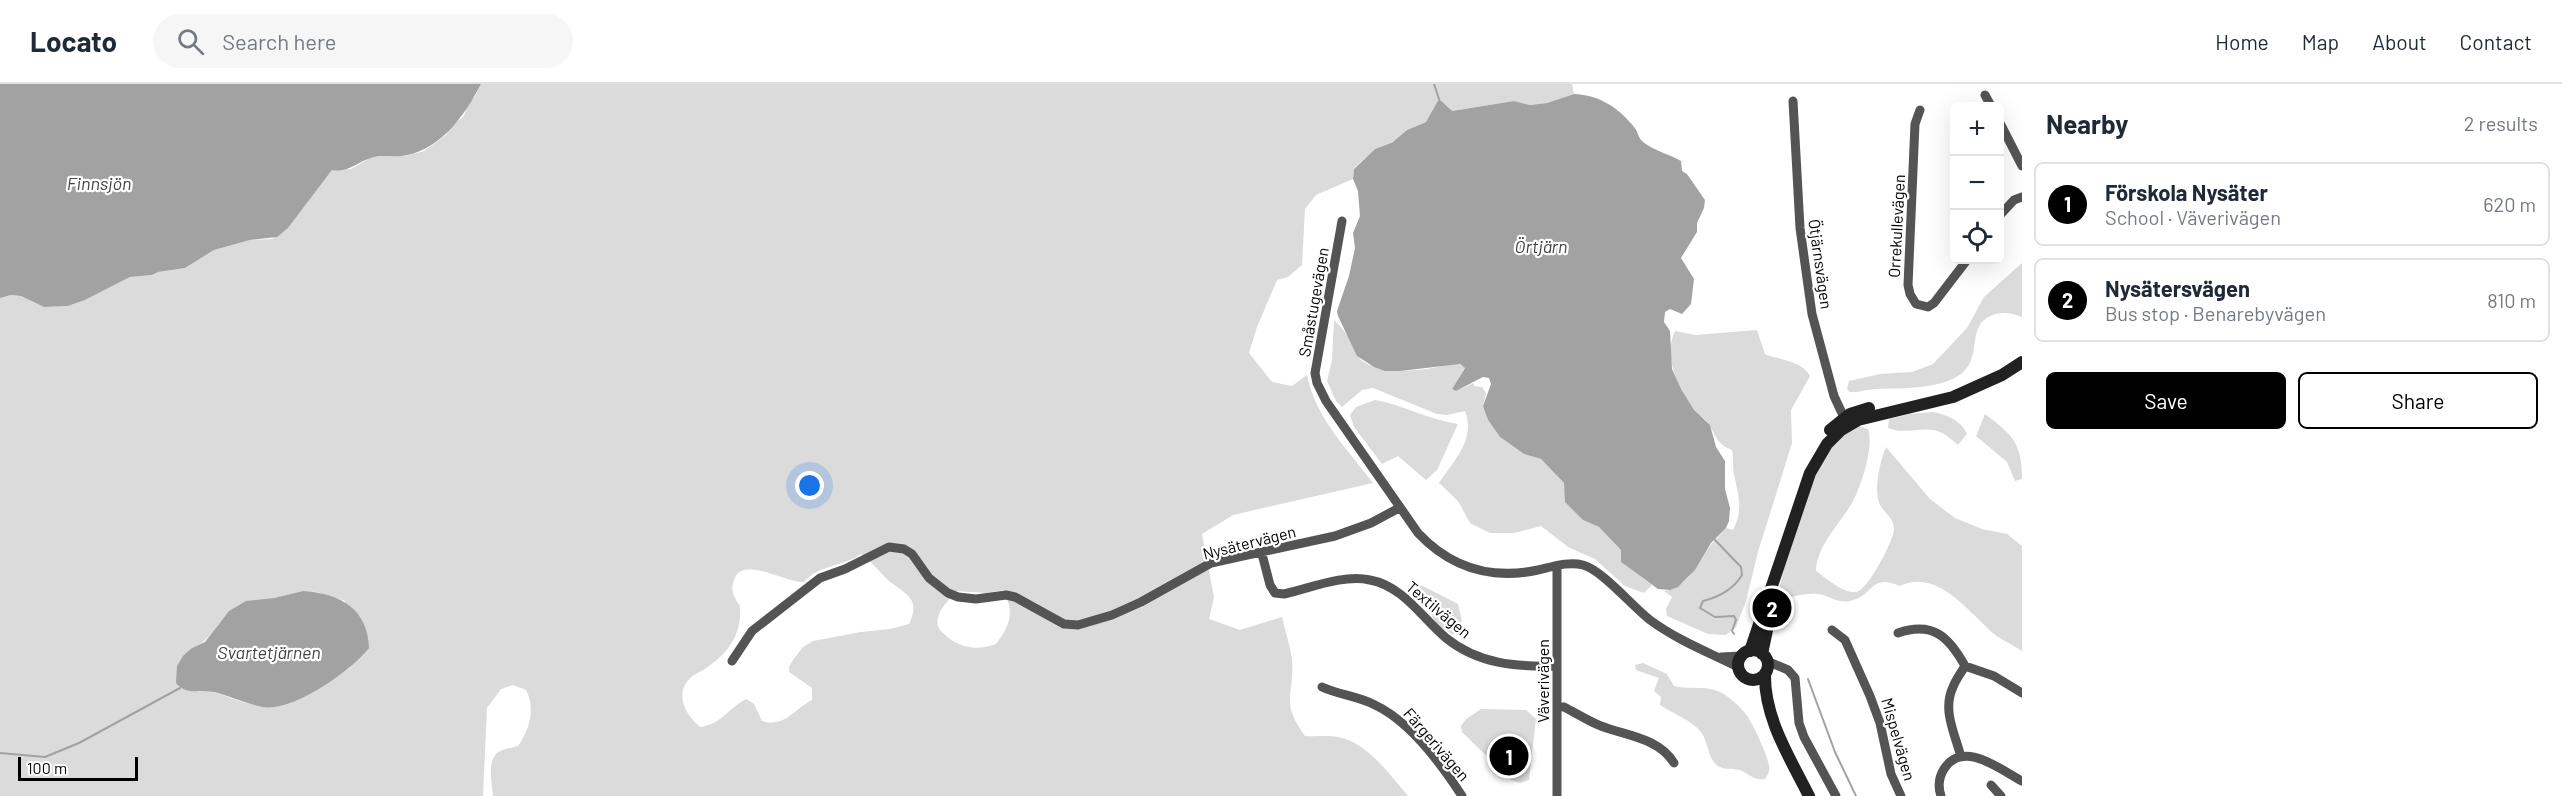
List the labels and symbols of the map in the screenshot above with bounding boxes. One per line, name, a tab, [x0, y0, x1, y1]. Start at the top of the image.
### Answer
water label: Finnsjön	[67, 172, 131, 194]
street label: Orrekullevägen	[1884, 174, 1908, 278]
street label: Ötjärnsvägen	[1805, 218, 1837, 310]
water label: Örtjärn	[1515, 235, 1567, 257]
street label: Småstugevägen	[1294, 246, 1332, 358]
your location	[795, 471, 824, 500]
street label: Nysätervägen	[1200, 521, 1298, 563]
street label: Textilvägen	[1403, 576, 1475, 642]
pin: 2	[1752, 586, 1792, 630]
street label: Väverivägen	[1533, 639, 1552, 723]
water label: Svartetjärnen	[217, 641, 321, 663]
street label: Mispelvägen	[1878, 695, 1920, 783]
street label: Färgerivägen	[1400, 704, 1474, 784]
pin: 1	[1490, 734, 1528, 778]
scale bar	[18, 754, 138, 782]

